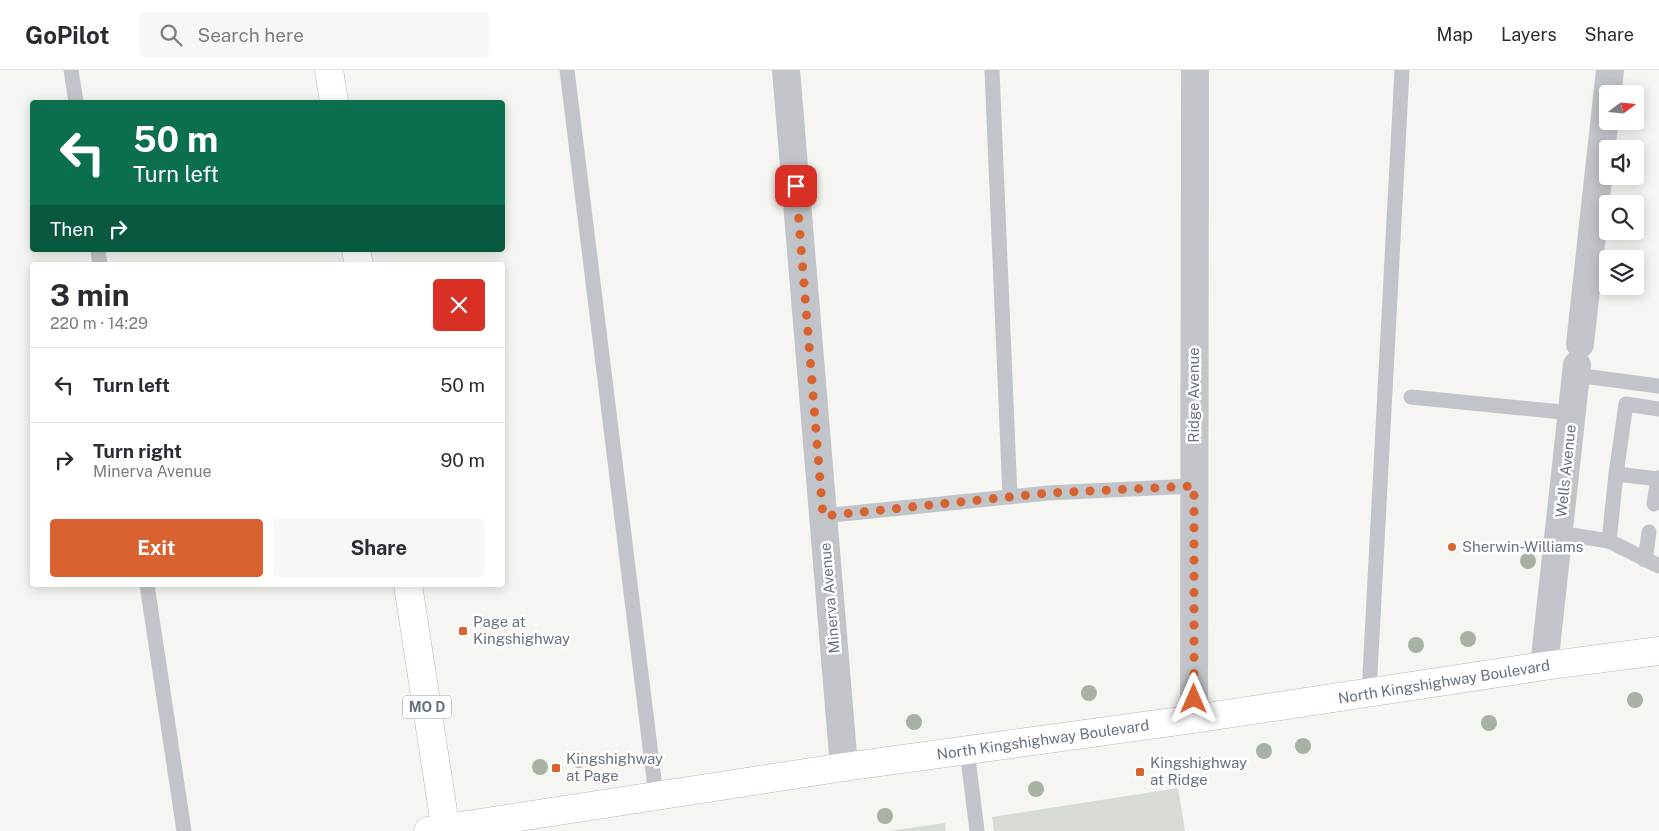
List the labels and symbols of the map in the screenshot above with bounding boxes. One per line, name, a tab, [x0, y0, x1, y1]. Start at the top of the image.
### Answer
north arrow	[1599, 85, 1644, 130]
pin	[775, 165, 817, 207]
street label: Ridge Avenue	[1185, 347, 1202, 443]
street label: Wells Avenue	[1552, 424, 1579, 518]
place label: Sherwin-Williams	[1462, 538, 1583, 555]
marker: Sherwin-Williams	[1446, 541, 1458, 553]
street label: Minerva Avenue	[816, 542, 843, 654]
place label: Page at Kingshighway	[473, 613, 570, 647]
marker: Page at Kingshighway	[457, 625, 469, 637]
street label: North Kingshighway Boulevard	[1337, 656, 1551, 707]
position arrow	[1167, 672, 1219, 724]
road number: MO D	[403, 696, 451, 719]
street label: North Kingshighway Boulevard	[936, 716, 1150, 763]
place label: Kingshighway at Page	[566, 750, 663, 784]
place label: Kingshighway at Ridge	[1150, 754, 1247, 788]
marker: Kingshighway at Page	[550, 762, 562, 774]
marker: Kingshighway at Ridge	[1134, 766, 1146, 778]

